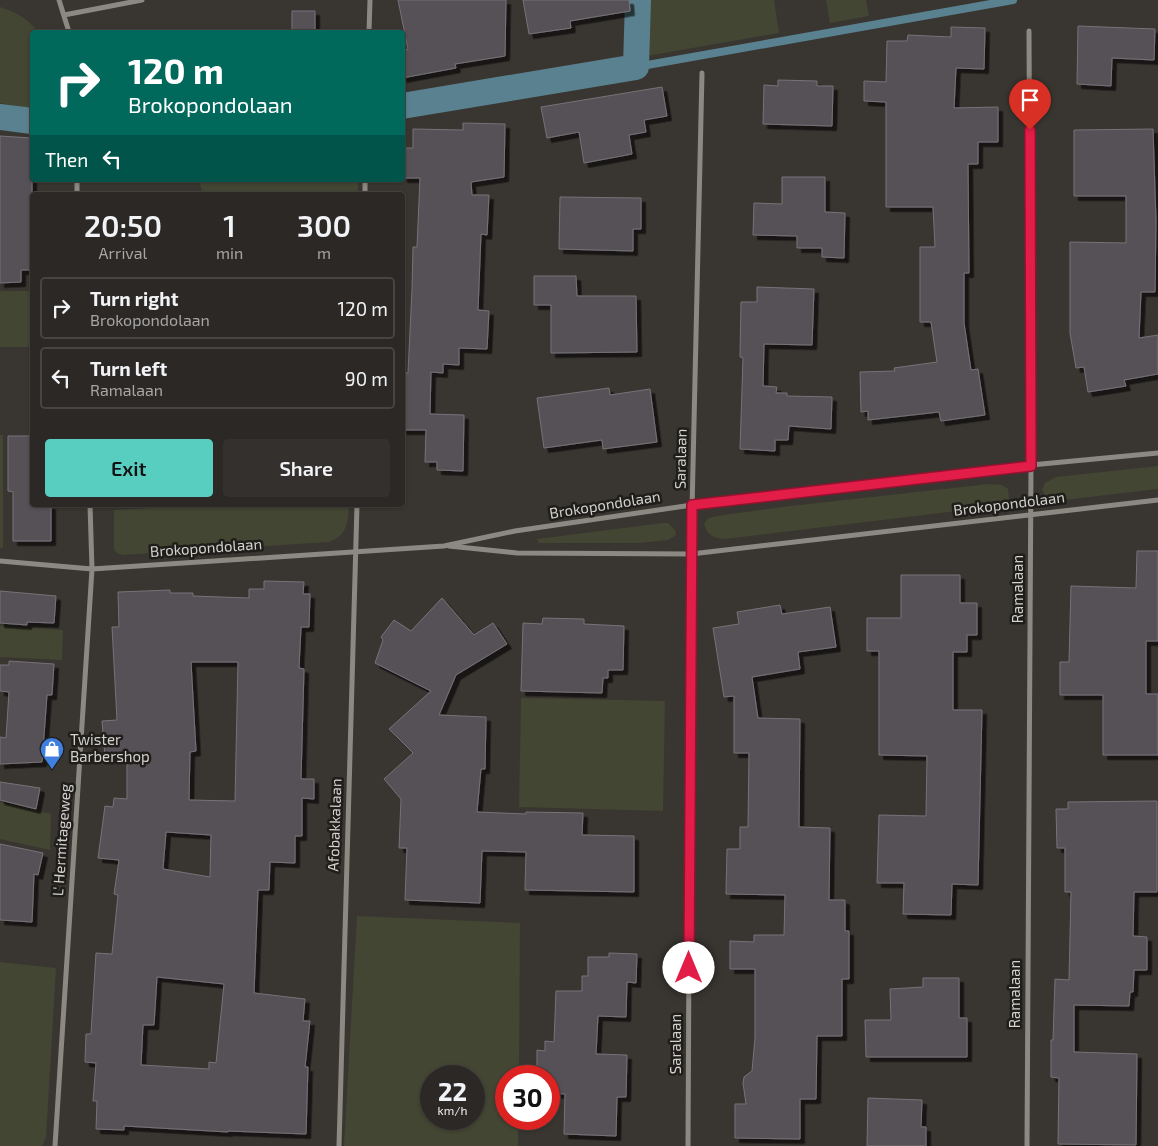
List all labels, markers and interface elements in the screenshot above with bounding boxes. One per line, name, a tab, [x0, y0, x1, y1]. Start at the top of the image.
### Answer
text: 120 m	[128, 49, 224, 91]
icon: right	[45, 50, 110, 115]
pin	[1009, 79, 1051, 130]
icon: arrive	[1016, 86, 1044, 114]
text: Brokopondolaan	[128, 91, 293, 117]
icon: left	[98, 145, 126, 173]
text: Then	[45, 148, 88, 171]
text: 20:50	[84, 207, 162, 243]
text: 1	[223, 207, 236, 243]
text: 300	[297, 207, 351, 243]
text: Arrival	[99, 243, 147, 262]
text: min	[216, 243, 243, 262]
text: m	[317, 243, 331, 262]
text: Turn right	[90, 287, 178, 310]
icon: right	[47, 294, 75, 322]
text: 120 m	[337, 297, 388, 320]
text: Brokopondolaan	[90, 310, 210, 329]
text: Turn left	[90, 357, 167, 380]
icon: left	[47, 364, 75, 392]
text: 90 m	[345, 367, 388, 390]
text: Ramalaan	[90, 380, 163, 399]
street label: Saralaan	[670, 429, 690, 489]
button: Exit	[45, 439, 213, 497]
button: Share	[223, 439, 390, 497]
street label: Brokopondolaan	[548, 486, 662, 522]
street label: Brokopondolaan	[952, 487, 1066, 519]
street label: Brokopondolaan	[149, 534, 263, 560]
street label: Ramalaan	[1008, 555, 1026, 623]
place label: Twister Barbershop	[70, 730, 150, 765]
shop icon: Twister Barbershop	[39, 736, 65, 770]
street label: Afobakkalaan	[323, 778, 345, 872]
street label: L' Hermitageweg	[48, 782, 74, 897]
position arrow	[662, 941, 714, 993]
street label: Ramalaan	[1005, 960, 1023, 1028]
street label: Saralaan	[666, 1014, 684, 1074]
speed limit sign: 30	[495, 1065, 560, 1130]
text: 22	[438, 1076, 467, 1106]
text: km/h	[438, 1103, 467, 1117]

